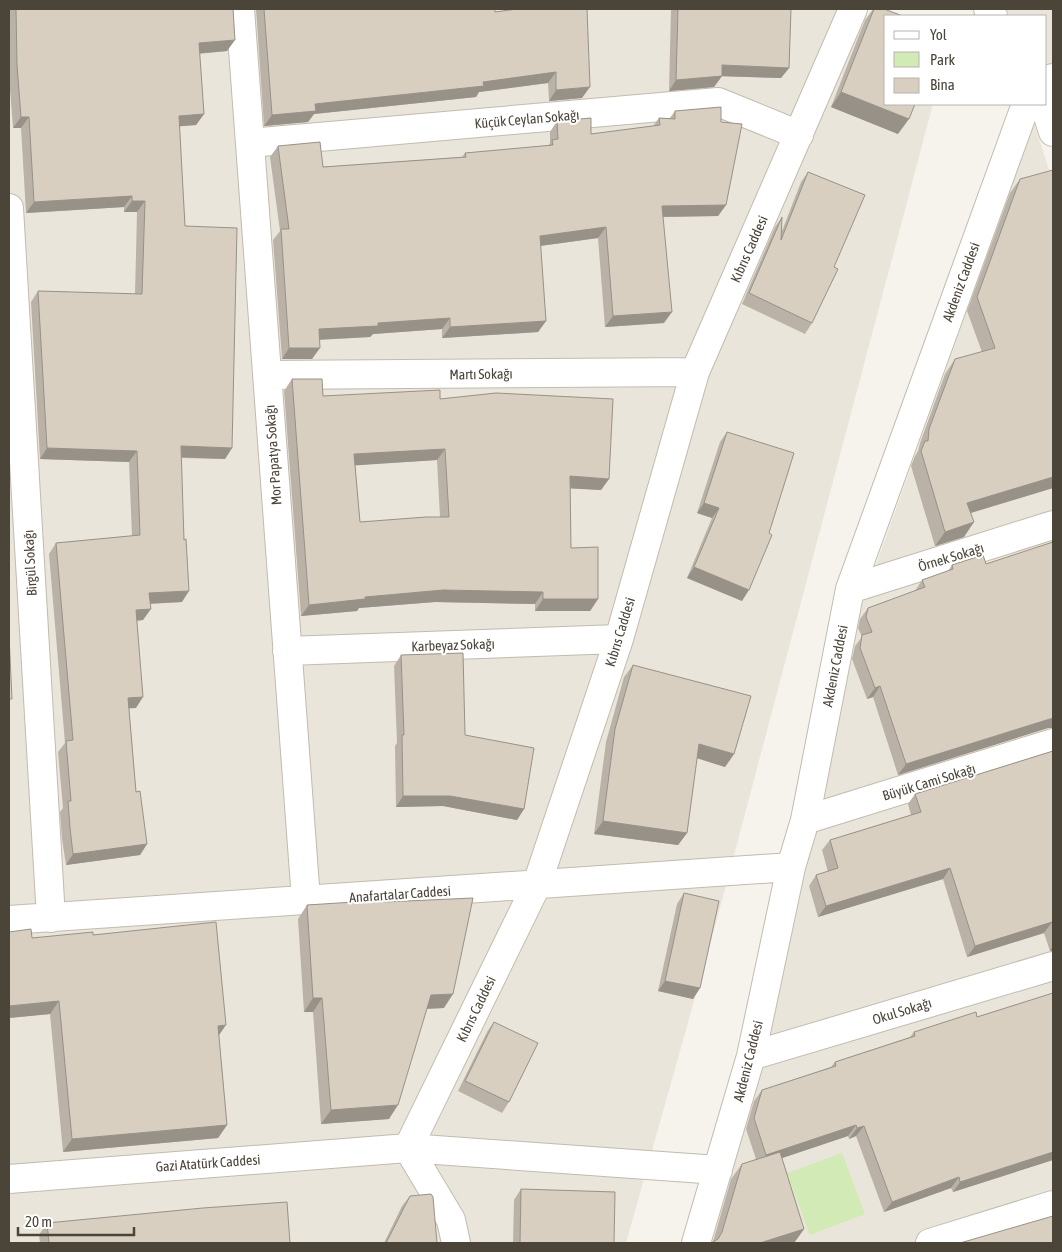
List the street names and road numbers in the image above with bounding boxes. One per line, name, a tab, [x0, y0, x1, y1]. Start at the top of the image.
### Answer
street label: Küçük Ceylan Sokağı	[474, 106, 580, 132]
street label: Kıbrıs Caddesi	[727, 213, 771, 285]
street label: Akdeniz Caddesi	[939, 240, 983, 324]
street label: Martı Sokağı	[449, 365, 513, 383]
street label: Mor Papatya Sokağı	[262, 404, 284, 506]
street label: Birgül Sokağı	[20, 529, 40, 597]
street label: Örnek Sokağı	[916, 539, 986, 575]
street label: Kıbrıs Caddesi	[602, 595, 638, 669]
street label: Akdeniz Caddesi	[819, 624, 851, 708]
street label: Karbeyaz Sokağı	[411, 636, 495, 654]
street label: Büyük Cami Sokağı	[881, 760, 977, 804]
street label: Anafartalar Caddesi	[349, 882, 451, 906]
street label: Kıbrıs Caddesi	[453, 973, 499, 1045]
street label: Okul Sokağı	[870, 994, 934, 1028]
street label: Akdeniz Caddesi	[730, 1019, 766, 1103]
street label: Gazi Atatürk Caddesi	[155, 1151, 261, 1175]

